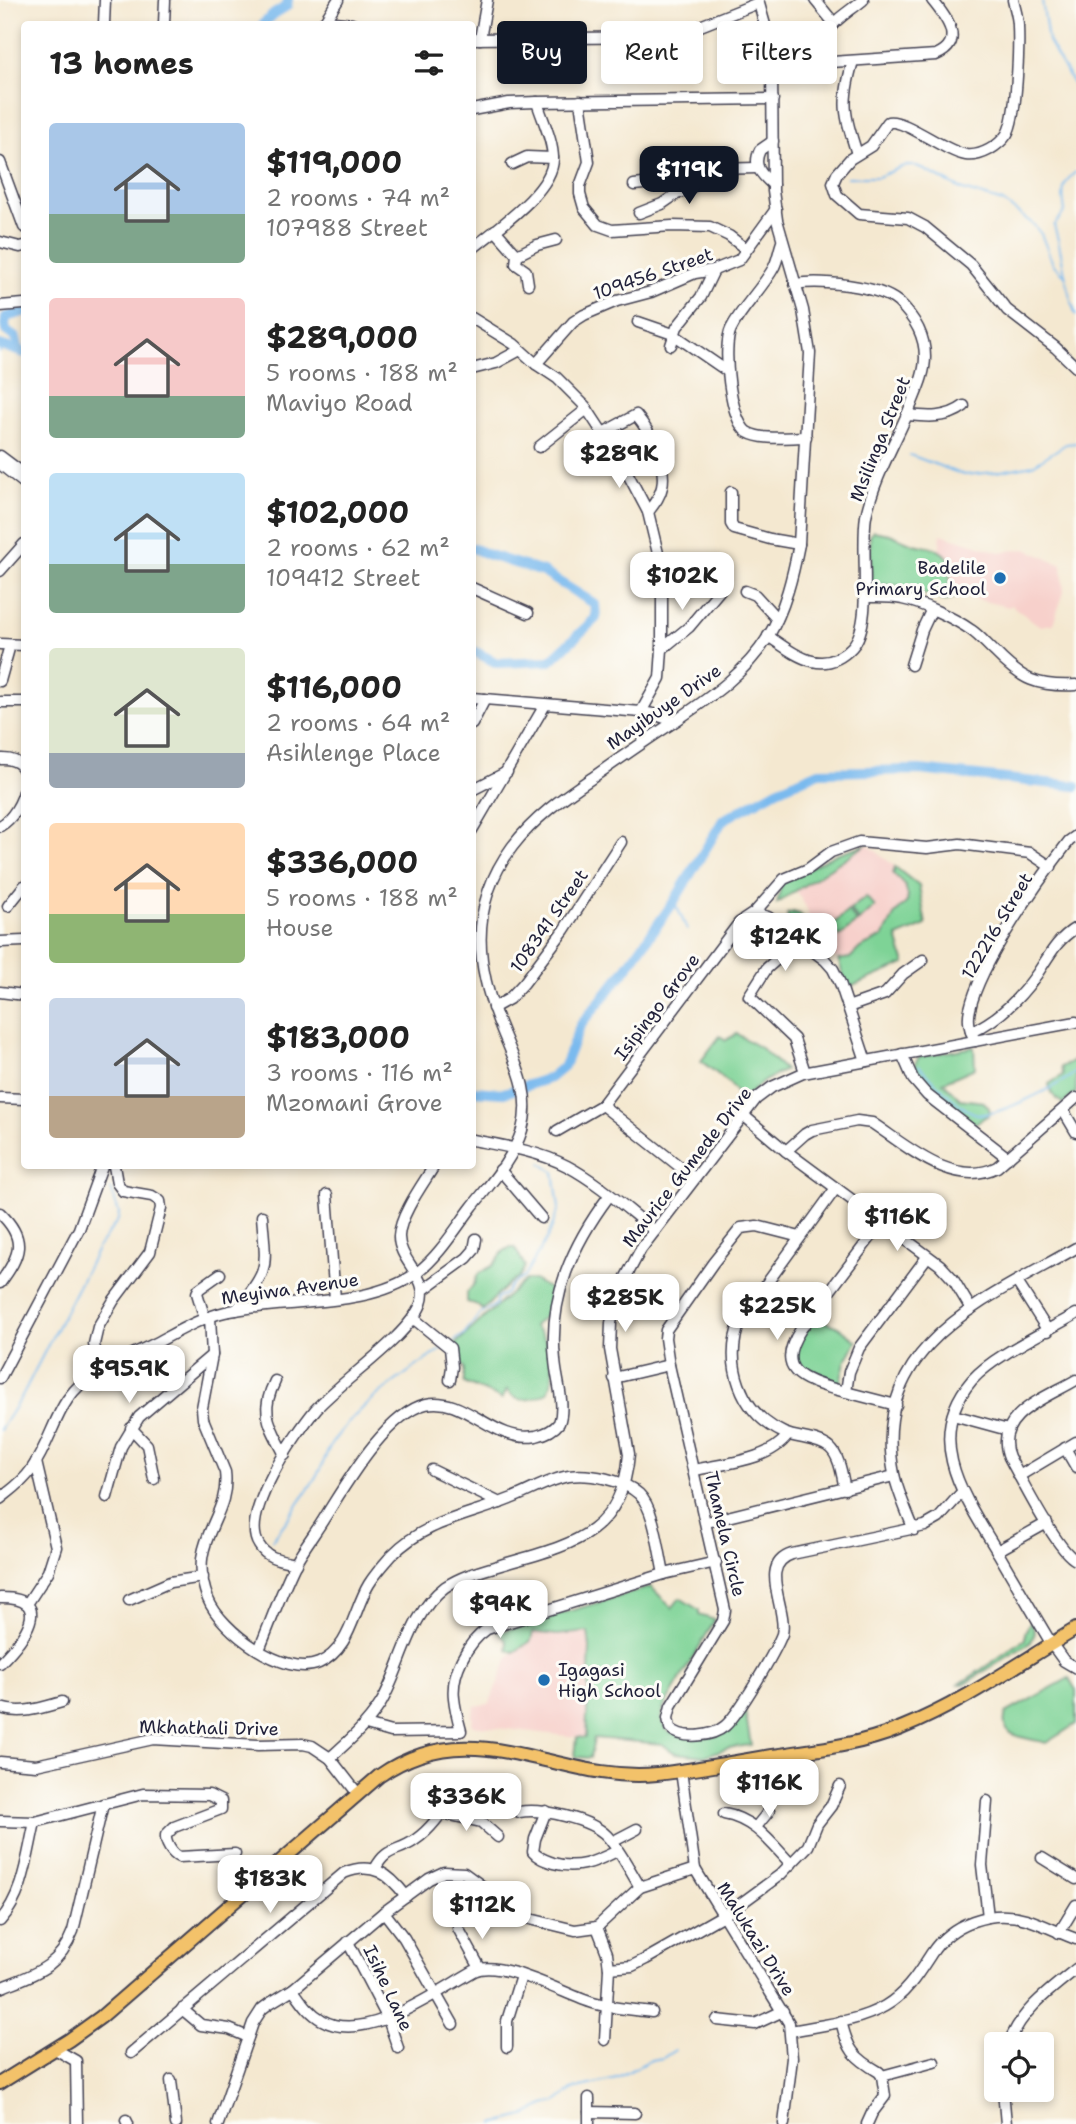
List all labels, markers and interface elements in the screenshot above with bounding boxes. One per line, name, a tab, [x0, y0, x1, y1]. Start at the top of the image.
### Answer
chip: Buy	[497, 21, 587, 84]
chip: Rent	[601, 21, 703, 84]
chip: Filters	[717, 21, 837, 84]
text: 13 homes	[49, 43, 194, 84]
icon: filters	[410, 44, 448, 82]
text: $119,000	[266, 142, 402, 183]
pin: $119K	[640, 146, 738, 206]
icon: home	[105, 151, 189, 235]
text: $119K	[656, 154, 722, 184]
text: 2 rooms · 74 m²	[266, 183, 450, 213]
text: 107988 Street	[266, 213, 428, 243]
street label: 109456 Street	[590, 242, 716, 306]
text: $289,000	[266, 317, 418, 358]
icon: home	[105, 326, 189, 410]
text: 5 rooms · 188 m²	[266, 358, 458, 388]
street label: Msilinga Street	[844, 373, 916, 505]
text: Maviyo Road	[266, 388, 413, 418]
pin: $289K	[570, 430, 668, 490]
text: $289K	[580, 438, 658, 468]
text: $102,000	[266, 492, 409, 533]
icon: home	[105, 501, 189, 585]
text: 2 rooms · 62 m²	[266, 533, 450, 563]
pin: $102K	[633, 552, 731, 612]
place label: Badelile Primary School	[856, 556, 987, 601]
text: $102K	[646, 560, 718, 590]
text: 109412 Street	[266, 563, 421, 593]
marker: Badelile Primary School	[992, 570, 1008, 586]
street label: Mayibuye Drive	[602, 658, 726, 756]
text: $116,000	[266, 667, 402, 708]
icon: home	[105, 676, 189, 760]
text: 2 rooms · 64 m²	[266, 708, 450, 738]
text: Asihlenge Place	[266, 738, 441, 768]
text: $336,000	[266, 842, 418, 883]
icon: home	[105, 851, 189, 935]
street label: 108341 Street	[504, 864, 594, 978]
street label: 122216 Street	[956, 868, 1038, 984]
text: 5 rooms · 188 m²	[266, 883, 458, 913]
text: House	[266, 913, 334, 943]
pin: $124K	[736, 914, 834, 973]
text: $124K	[749, 921, 821, 951]
street label: Isipingo Grove	[609, 949, 705, 1065]
text: $183,000	[266, 1017, 410, 1058]
icon: home	[105, 1026, 189, 1110]
text: 3 rooms · 116 m²	[266, 1058, 453, 1088]
street label: Maurice Gumede Drive	[617, 1082, 757, 1252]
text: Mzomani Grove	[266, 1088, 443, 1118]
pin: $116K	[848, 1194, 946, 1253]
text: $116K	[864, 1201, 930, 1231]
street label: Meyiwa Avenue	[220, 1267, 360, 1311]
pin: $285K	[576, 1274, 674, 1334]
text: $285K	[586, 1282, 664, 1312]
pin: $225K	[728, 1282, 826, 1342]
text: $225K	[738, 1290, 816, 1320]
pin: $95.9K	[72, 1346, 186, 1405]
text: $95.9K	[89, 1353, 169, 1383]
street label: Thamela Circle	[699, 1469, 751, 1599]
pin: $94K	[459, 1580, 541, 1640]
text: $94K	[469, 1588, 531, 1618]
place label: Igagasi High School	[558, 1658, 661, 1703]
marker: Igagasi High School	[536, 1672, 552, 1688]
street label: Mkhathali Drive	[139, 1715, 279, 1741]
pin: $116K	[720, 1759, 818, 1819]
text: $116K	[736, 1767, 802, 1797]
pin: $336K	[417, 1773, 515, 1833]
text: $336K	[426, 1781, 506, 1811]
pin: $183K	[221, 1856, 319, 1915]
text: $183K	[234, 1863, 306, 1893]
street label: Malukazi Drive	[711, 1877, 801, 2001]
pin: $112K	[433, 1882, 531, 1941]
text: $112K	[449, 1889, 515, 1919]
street label: Isihe Lane	[358, 1941, 418, 2035]
map controls	[984, 2032, 1054, 2102]
button: locate	[984, 2032, 1054, 2102]

